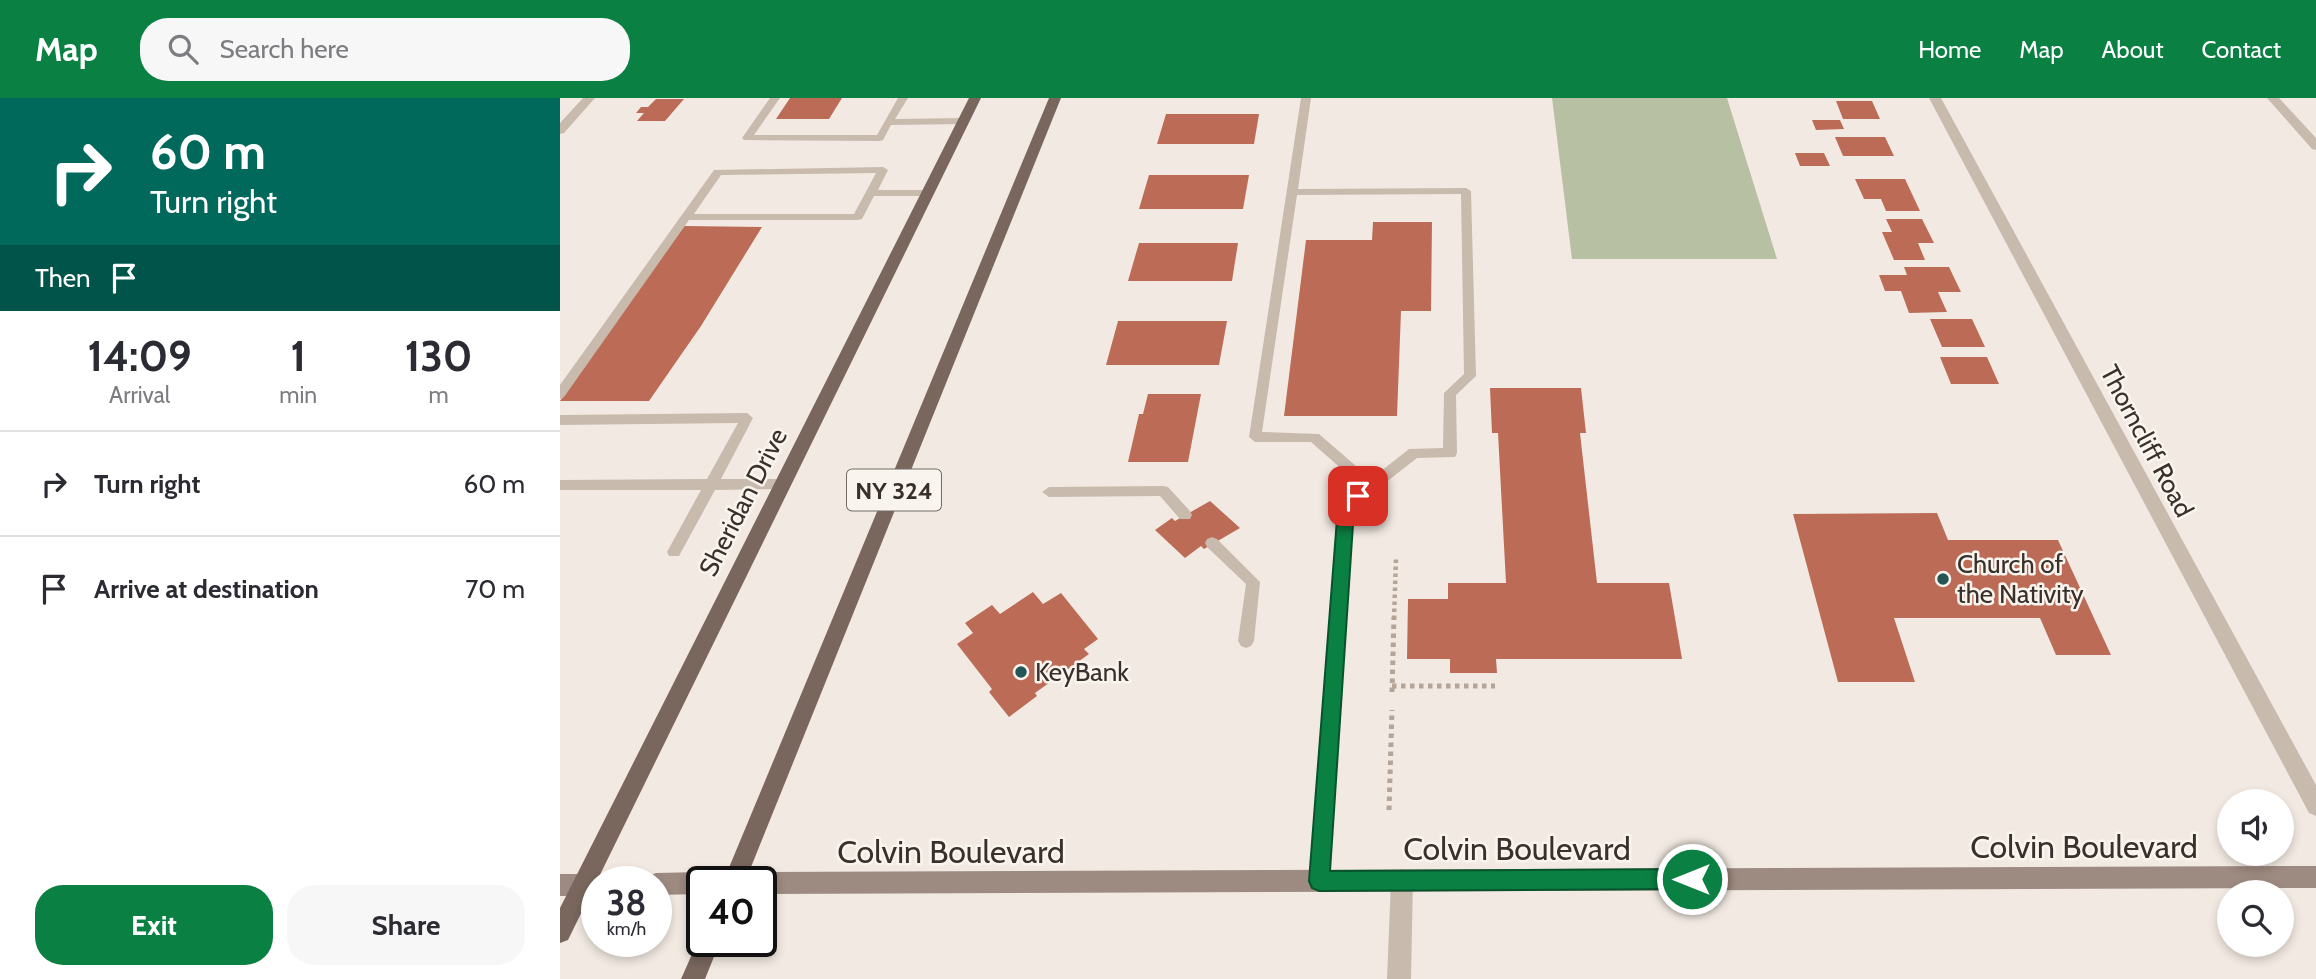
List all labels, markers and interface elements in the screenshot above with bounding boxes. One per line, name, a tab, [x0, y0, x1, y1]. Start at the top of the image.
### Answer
search box	[140, 18, 630, 81]
text: Map	[35, 29, 98, 69]
icon: search	[164, 30, 202, 68]
text: Search here	[220, 33, 349, 65]
text: Home	[1918, 35, 1981, 64]
text: Map	[2019, 35, 2064, 64]
text: About	[2102, 35, 2164, 64]
text: Contact	[2202, 35, 2281, 64]
text: 60 m	[150, 122, 266, 181]
icon: right	[35, 126, 126, 217]
text: Turn right	[150, 182, 277, 221]
icon: arrive	[105, 259, 143, 297]
text: Then	[35, 262, 91, 294]
text: 14:09	[88, 330, 192, 382]
text: 1	[290, 330, 306, 382]
text: 130	[405, 330, 472, 382]
street label: Thorncliff Road	[2093, 359, 2201, 523]
text: Arrival	[109, 381, 170, 409]
text: min	[279, 381, 317, 409]
text: m	[428, 381, 449, 409]
street label: Sheridan Drive	[692, 423, 794, 581]
icon: right	[35, 465, 73, 503]
pin	[1328, 466, 1388, 526]
text: Turn right	[94, 468, 200, 500]
text: 60 m	[463, 468, 525, 500]
road number: NY 324	[847, 470, 941, 510]
icon: arrive	[1339, 477, 1377, 515]
place label: Church of the Nativity	[1957, 548, 2084, 610]
icon: arrive	[35, 570, 73, 608]
marker: Church of the Nativity	[1935, 571, 1951, 587]
text: Arrive at destination	[94, 573, 319, 605]
text: 70 m	[465, 573, 525, 605]
place label: KeyBank	[1035, 656, 1129, 688]
marker: KeyBank	[1013, 664, 1029, 680]
map controls	[2217, 789, 2294, 957]
button: sound	[2217, 789, 2294, 866]
street label: Colvin Boulevard	[1970, 827, 2198, 866]
street label: Colvin Boulevard	[1403, 829, 1631, 868]
street label: Colvin Boulevard	[837, 832, 1065, 871]
position arrow	[1655, 842, 1729, 916]
speed limit sign: 40	[686, 866, 777, 957]
button: search	[2217, 880, 2294, 957]
text: 38	[606, 881, 647, 924]
button: Exit	[35, 885, 273, 965]
button: Share	[287, 885, 525, 965]
text: km/h	[607, 918, 646, 940]

